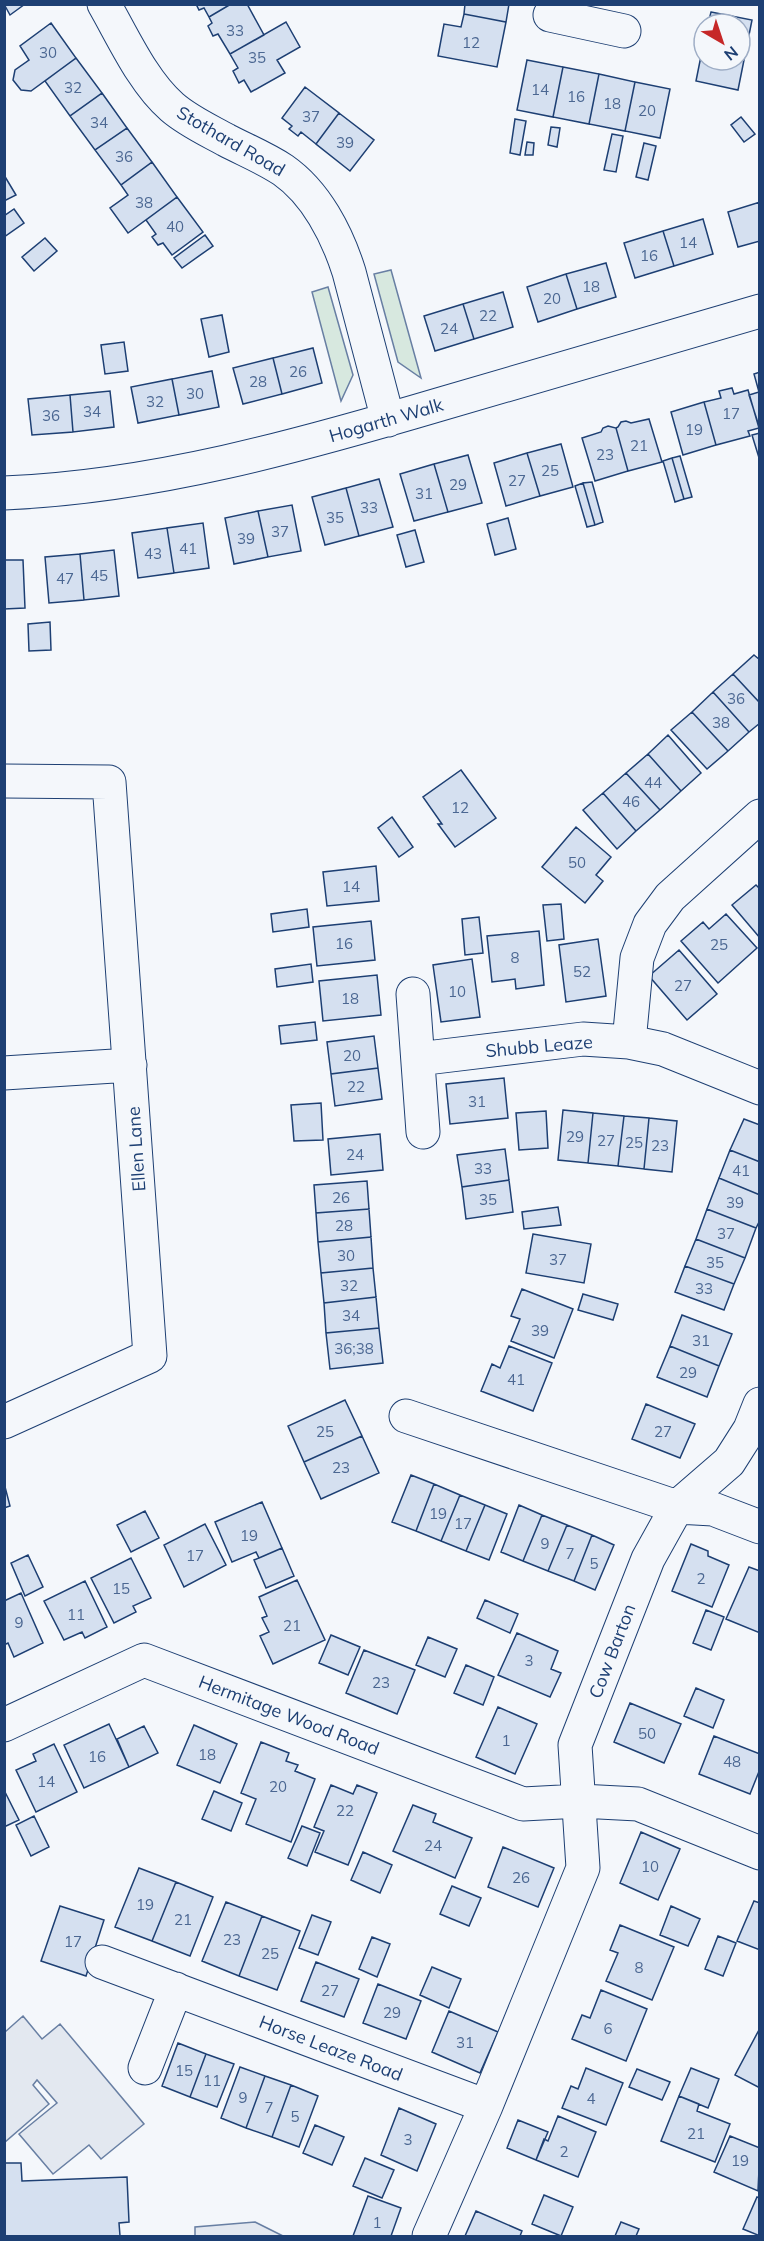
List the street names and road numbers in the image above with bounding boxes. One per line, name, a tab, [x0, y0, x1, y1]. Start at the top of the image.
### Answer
street label: Stothard Road	[173, 101, 289, 181]
street label: Hogarth Walk	[326, 393, 446, 447]
street label: Shubb Leaze	[484, 1030, 594, 1062]
street label: Ellen Lane	[122, 1106, 150, 1192]
street label: Cow Barton	[583, 1601, 641, 1701]
street label: Hermitage Wood Road	[195, 1670, 383, 1760]
street label: Horse Leaze Road	[256, 2010, 406, 2086]

